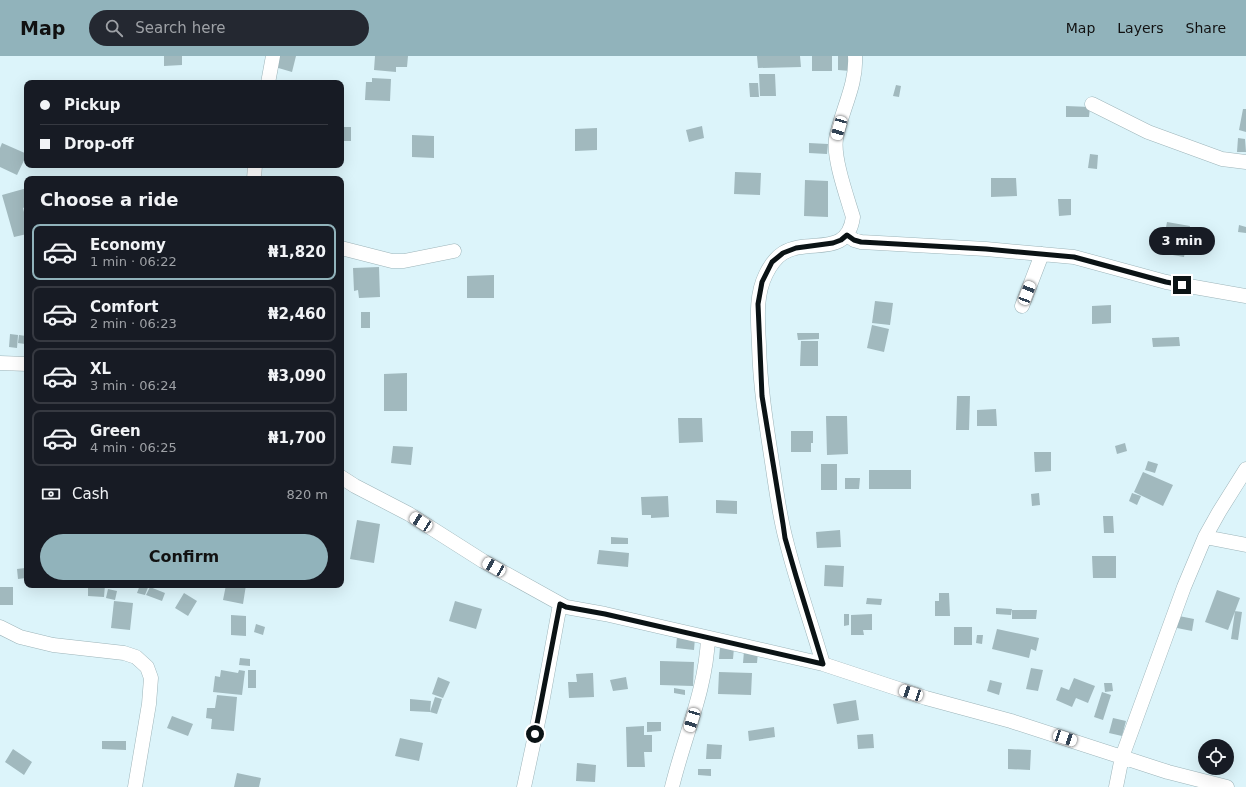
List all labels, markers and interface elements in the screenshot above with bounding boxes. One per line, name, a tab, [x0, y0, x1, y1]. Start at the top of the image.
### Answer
search box	[89, 10, 369, 46]
text: Map	[20, 17, 65, 39]
icon: search	[103, 17, 125, 39]
text: Search here	[135, 19, 225, 37]
text: Map	[1066, 20, 1095, 36]
text: Layers	[1117, 20, 1164, 36]
text: Share	[1186, 20, 1226, 36]
text: Pickup	[64, 96, 120, 114]
car	[830, 115, 848, 141]
text: Drop-off	[64, 135, 134, 153]
text: Choose a ride	[40, 189, 179, 210]
callout: 3 min	[1149, 227, 1215, 255]
text: 3 min	[1162, 233, 1202, 248]
icon: car	[42, 234, 78, 270]
text: Economy	[90, 236, 166, 254]
text: ₦1,820	[268, 243, 326, 261]
text: 1 min · 06:22	[90, 254, 177, 269]
route end	[1173, 276, 1191, 294]
car	[1017, 280, 1037, 306]
icon: car	[42, 296, 78, 332]
text: Comfort	[90, 298, 158, 316]
text: ₦2,460	[268, 305, 326, 323]
text: 2 min · 06:23	[90, 316, 177, 331]
icon: car	[42, 358, 78, 394]
text: XL	[90, 360, 111, 378]
text: ₦3,090	[268, 367, 326, 385]
text: 3 min · 06:24	[90, 378, 177, 393]
icon: car	[42, 420, 78, 456]
text: Green	[90, 422, 141, 440]
text: ₦1,700	[268, 429, 326, 447]
text: 4 min · 06:25	[90, 440, 177, 455]
icon: cash	[40, 483, 62, 505]
text: Cash	[72, 485, 109, 503]
text: 820 m	[286, 487, 328, 502]
car	[408, 510, 434, 534]
button: Confirm	[40, 534, 328, 580]
car	[481, 556, 507, 578]
car	[898, 684, 924, 702]
car	[683, 707, 701, 733]
route start	[526, 725, 544, 743]
car	[1052, 729, 1078, 747]
map controls	[1198, 739, 1234, 775]
button: locate	[1198, 739, 1234, 775]

